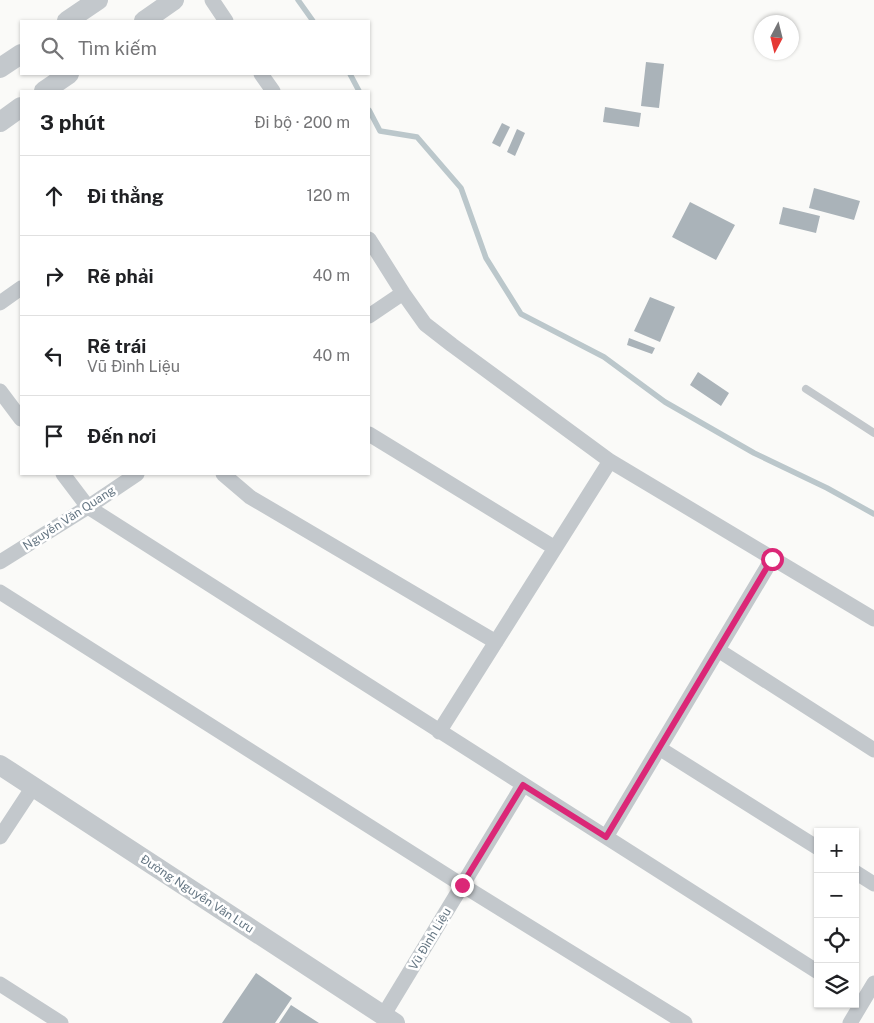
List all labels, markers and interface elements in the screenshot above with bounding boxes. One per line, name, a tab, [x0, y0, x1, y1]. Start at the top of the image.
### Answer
north arrow	[754, 15, 799, 60]
search box	[20, 20, 370, 75]
icon: search	[38, 34, 66, 62]
text: Tìm kiếm	[78, 37, 157, 59]
text: 3 phút	[40, 110, 105, 135]
text: Đi bộ · 200 m	[254, 113, 350, 132]
icon: ahead	[40, 182, 68, 210]
text: Đi thẳng	[87, 185, 164, 207]
text: 120 m	[306, 186, 350, 205]
icon: right	[40, 262, 68, 290]
text: Rẽ phải	[87, 265, 154, 287]
text: 40 m	[312, 266, 350, 285]
text: Rẽ trái	[87, 335, 146, 357]
icon: left	[40, 342, 68, 370]
text: 40 m	[312, 346, 350, 365]
text: Vũ Đình Liệu	[87, 357, 180, 376]
icon: arrive	[40, 422, 68, 450]
text: Đến nơi	[87, 425, 156, 447]
street label: Nguyễn Văn Quang	[20, 483, 118, 553]
route start	[761, 548, 784, 571]
map controls	[814, 828, 859, 1008]
button: +	[814, 828, 859, 873]
street label: Đường Nguyễn Văn Lưu	[138, 852, 256, 936]
button: −	[814, 873, 859, 918]
route end	[451, 874, 474, 897]
street label: Vũ Đình Liệu	[406, 905, 454, 973]
button: locate	[814, 918, 859, 963]
button: layers	[814, 963, 859, 1008]

